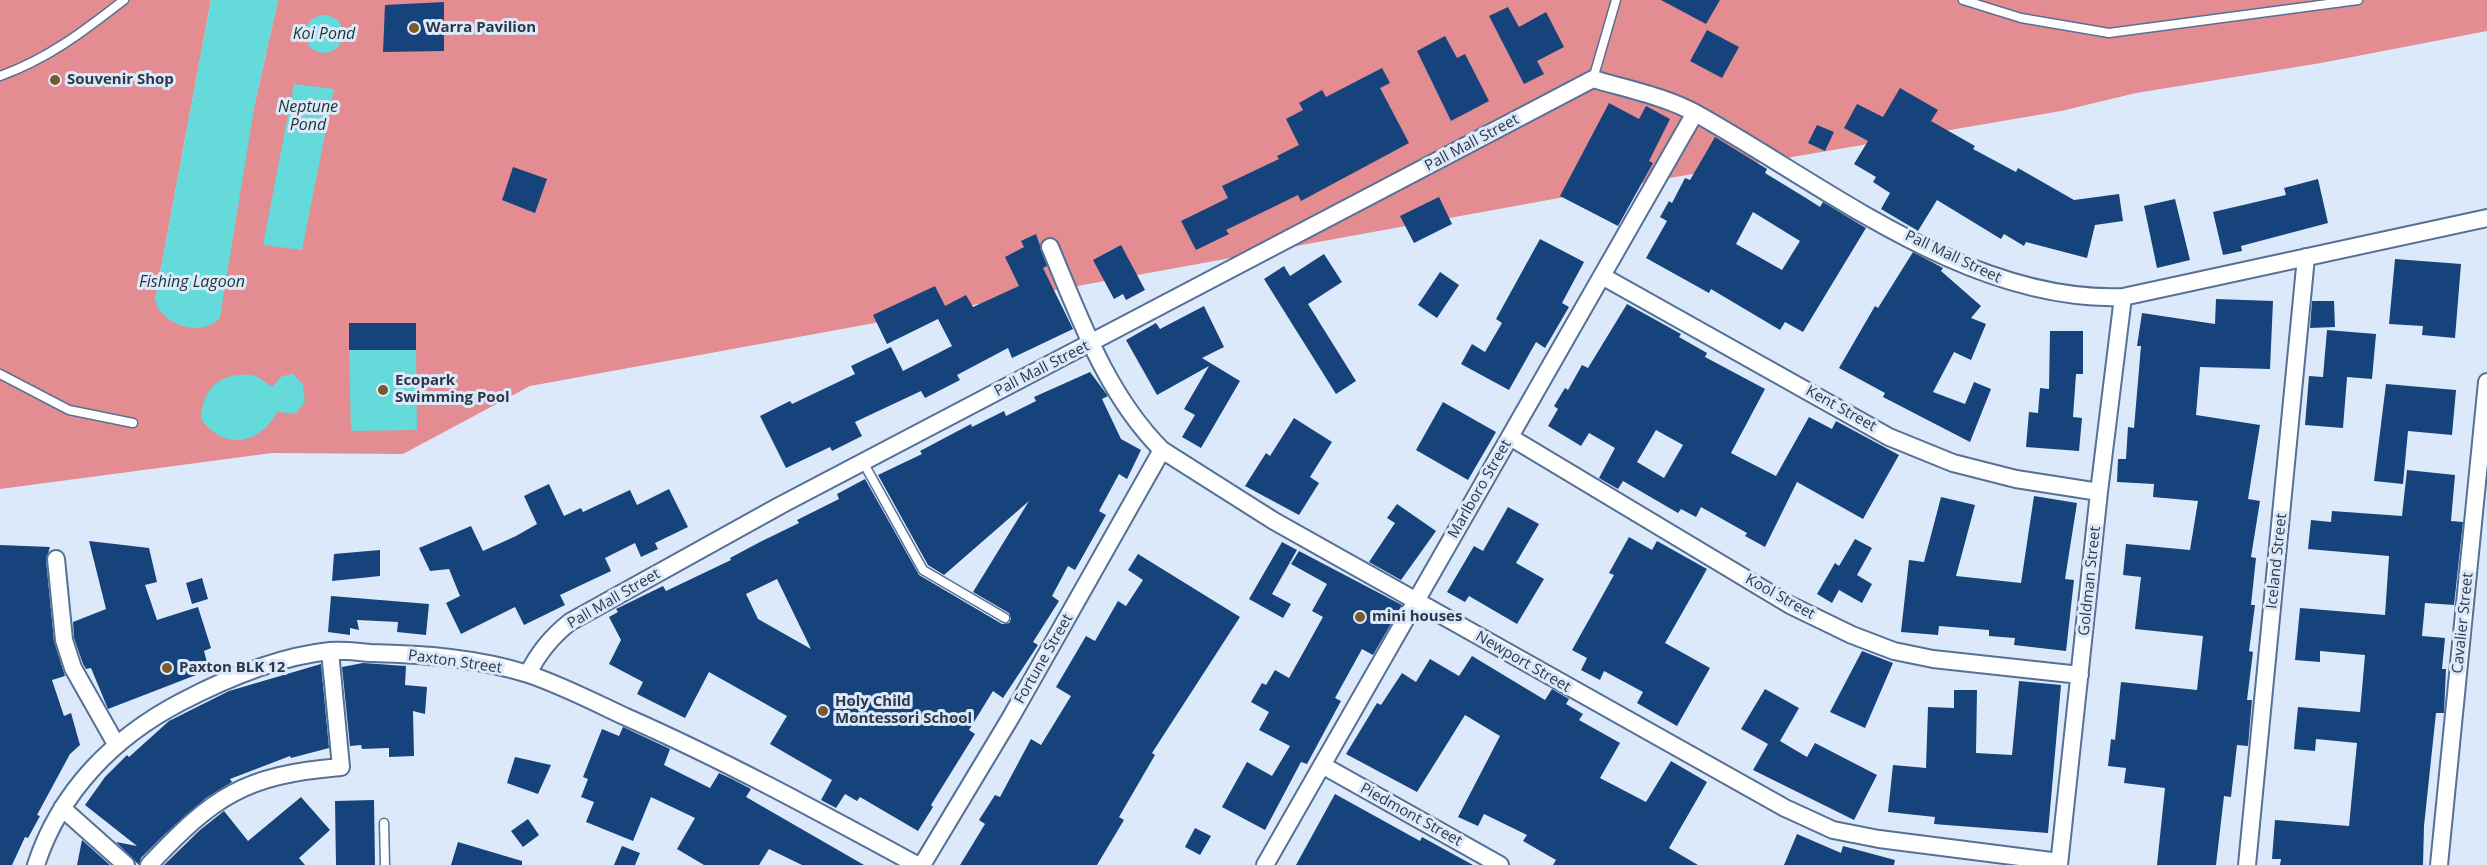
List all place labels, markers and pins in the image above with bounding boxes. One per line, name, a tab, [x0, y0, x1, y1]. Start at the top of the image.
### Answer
place label: Warra Pavilion	[426, 19, 536, 37]
marker: Warra Pavilion	[407, 21, 421, 35]
place label: Souvenir Shop	[67, 71, 174, 89]
marker: Souvenir Shop	[48, 73, 62, 87]
place label: Ecopark Swimming Pool	[395, 372, 510, 407]
marker: Ecopark Swimming Pool	[376, 383, 390, 397]
place label: mini houses	[1372, 608, 1462, 626]
marker: mini houses	[1353, 610, 1367, 624]
place label: Paxton BLK 12	[179, 659, 285, 677]
marker: Paxton BLK 12	[160, 661, 174, 675]
place label: Holy Child Montessori School	[835, 693, 972, 728]
marker: Holy Child Montessori School	[816, 704, 830, 718]

